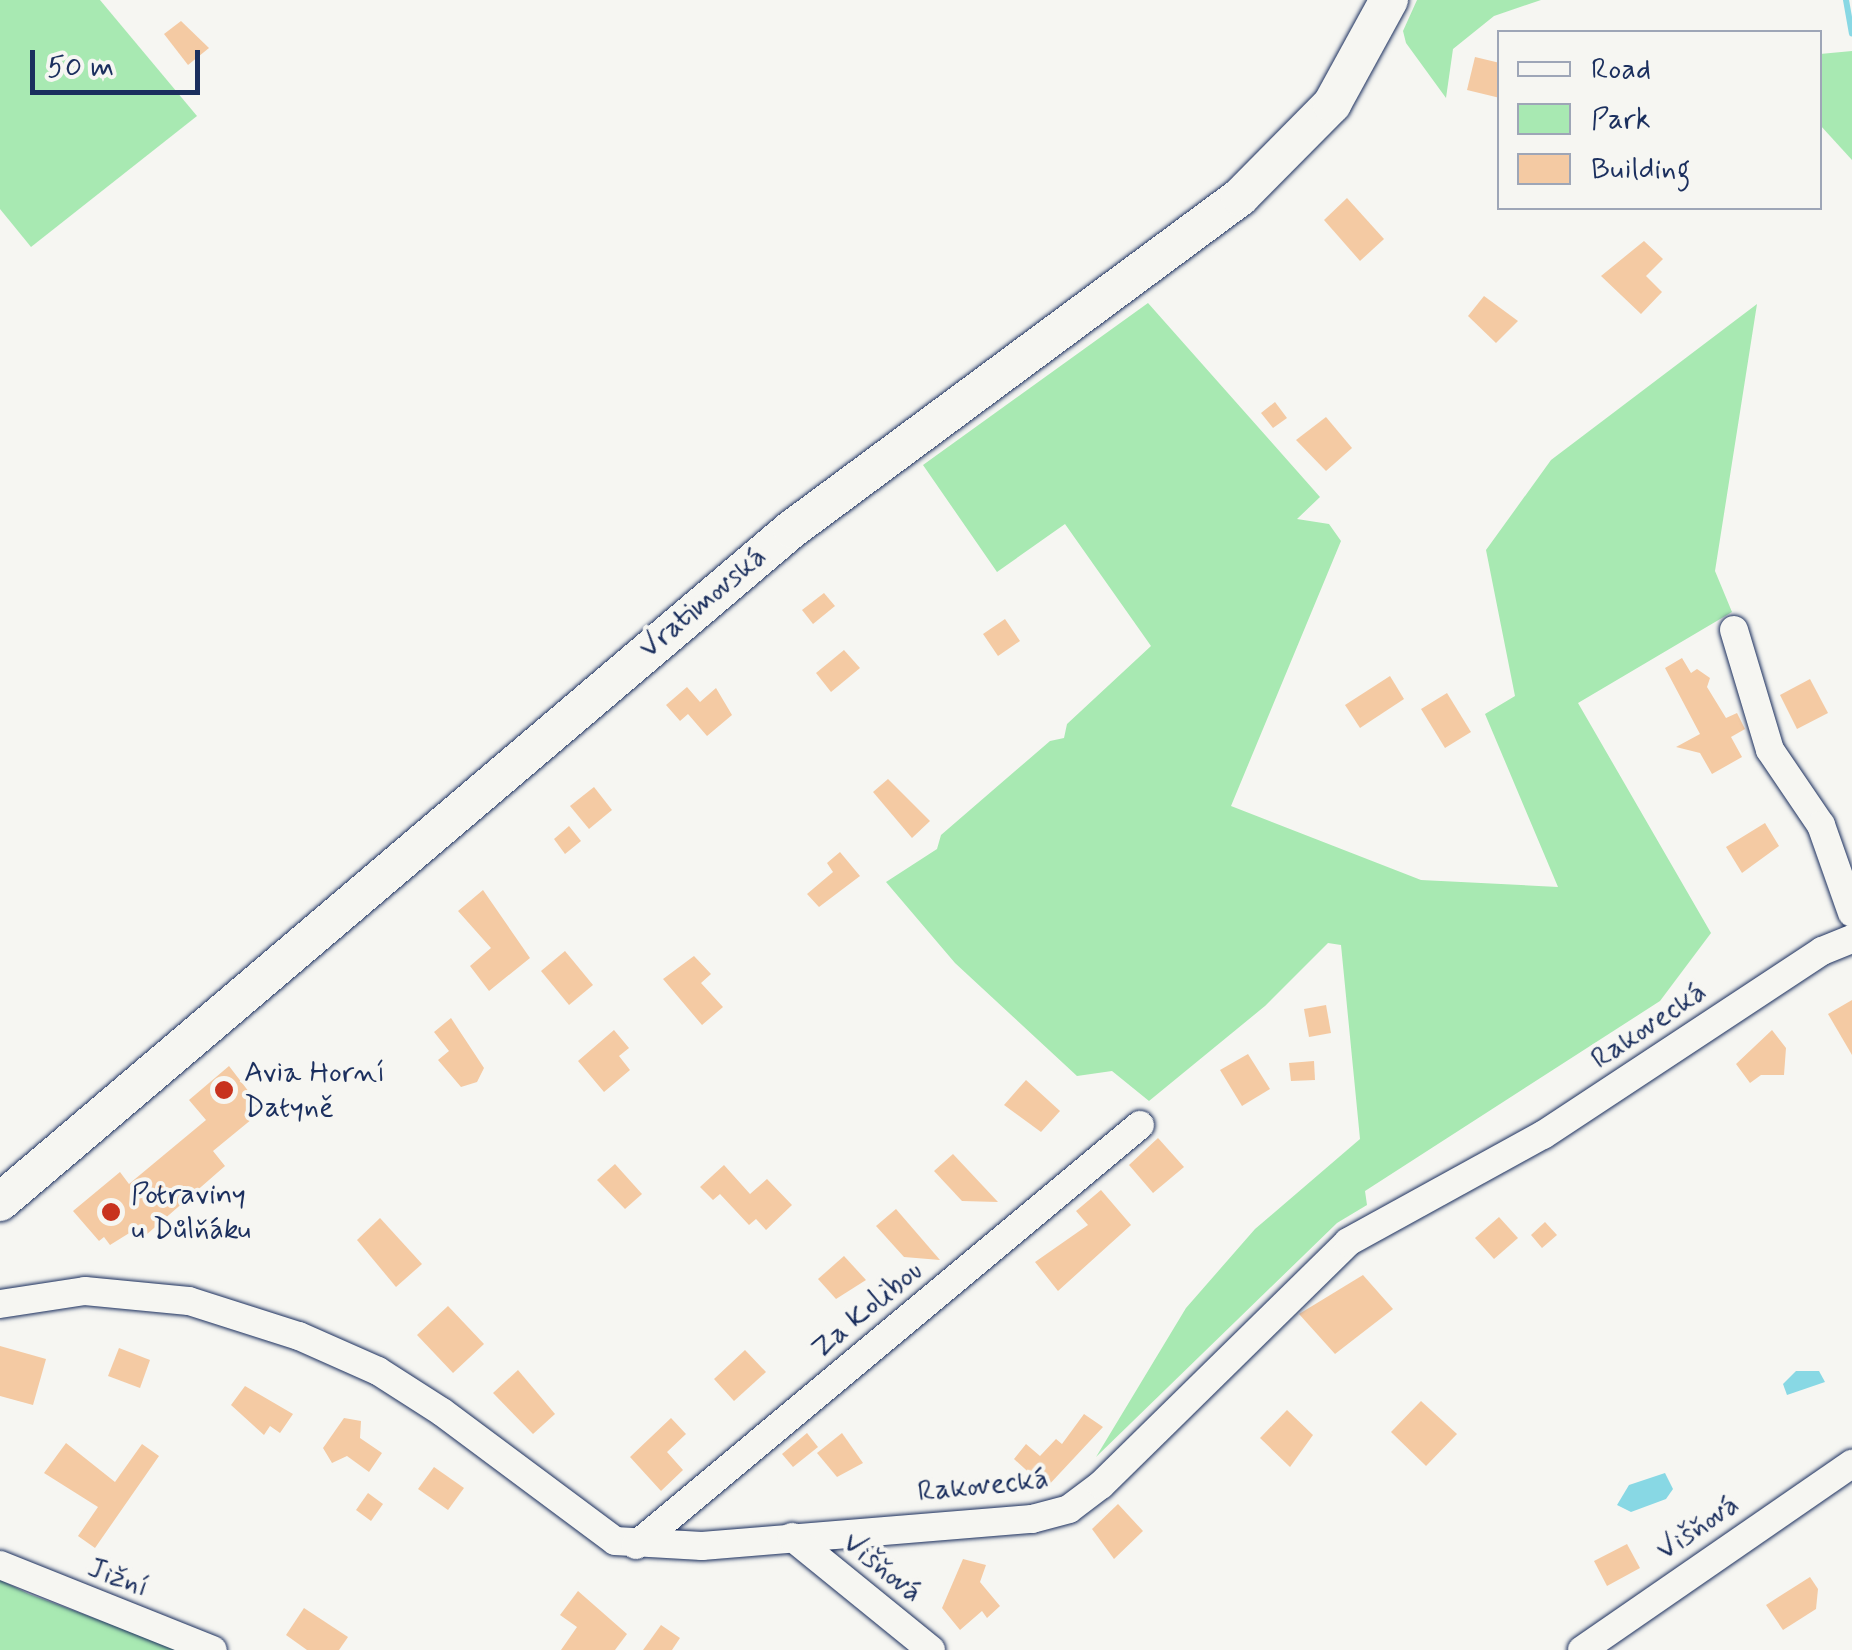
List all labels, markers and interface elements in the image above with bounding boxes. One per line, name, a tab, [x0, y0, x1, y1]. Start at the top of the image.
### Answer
scale bar	[35, 30, 205, 92]
legend	[1497, 30, 1822, 210]
text: 50 m	[47, 48, 114, 87]
text: Road	[1591, 50, 1651, 89]
text: Park	[1591, 100, 1651, 139]
text: Building	[1591, 150, 1690, 189]
street label: Vratimovská	[632, 539, 774, 667]
street label: Rakovecká	[1584, 974, 1714, 1078]
place label: Avia Horní Datyně	[244, 1055, 385, 1126]
marker: Avia Horní Datyně	[213, 1079, 235, 1101]
place label: Potraviny u Důlňáku	[131, 1177, 251, 1248]
marker: Potraviny u Důlňáku	[100, 1201, 122, 1223]
street label: Za Kolibou	[803, 1253, 931, 1367]
street label: Rakovecká	[916, 1461, 1050, 1511]
street label: Višňová	[1650, 1487, 1746, 1569]
street label: Višňová	[835, 1525, 929, 1611]
street label: Jižní	[82, 1550, 154, 1606]

